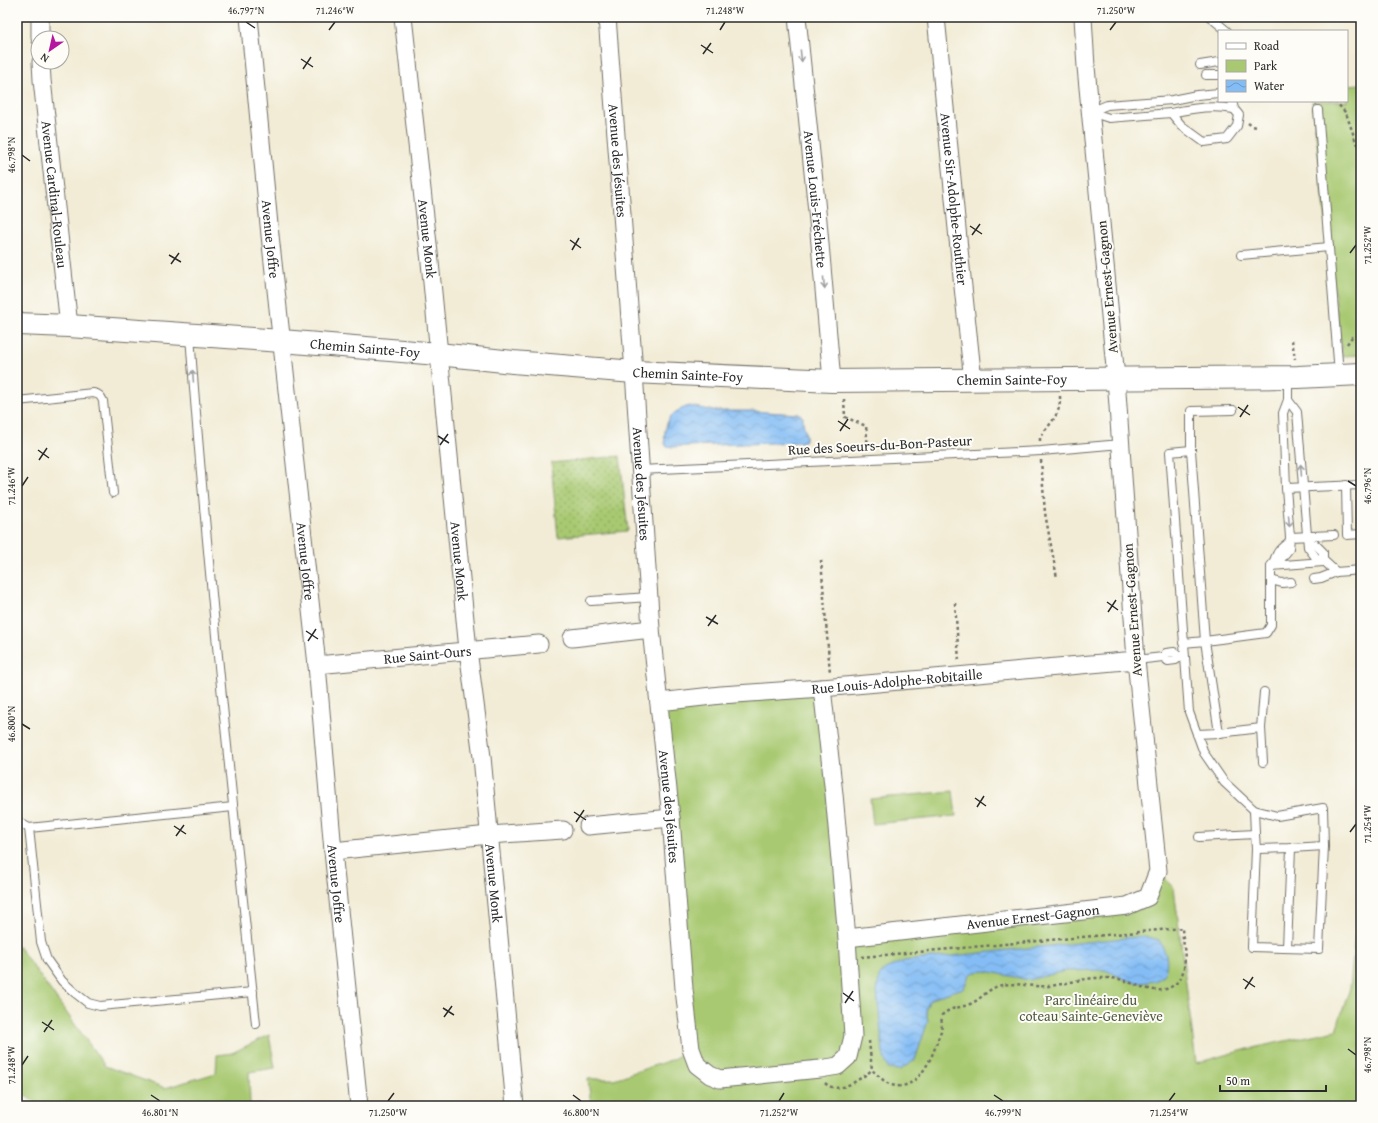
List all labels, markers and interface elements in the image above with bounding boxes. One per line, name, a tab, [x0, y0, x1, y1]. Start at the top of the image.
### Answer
text: 46.797°N	[228, 3, 265, 18]
text: 71.246°W	[316, 3, 355, 18]
text: 71.248°W	[706, 3, 745, 18]
text: 71.250°W	[1097, 3, 1136, 18]
north arrow	[30, 30, 70, 70]
legend	[1218, 30, 1348, 102]
text: Road	[1254, 37, 1280, 54]
text: N	[36, 49, 52, 67]
one-way arrow	[797, 49, 804, 62]
text: Park	[1254, 57, 1278, 74]
text: Water	[1254, 77, 1284, 94]
street label: Avenue des Jésuites	[604, 103, 632, 218]
street label: Avenue Sir-Adolphe-Routhier	[936, 112, 973, 287]
street label: Avenue Cardinal-Rouleau	[37, 120, 73, 269]
street label: Avenue Louis-Fréchette	[799, 129, 832, 269]
text: 46.798°N	[4, 136, 19, 173]
street label: Avenue Monk	[413, 198, 442, 280]
street label: Avenue Joffre	[257, 199, 285, 280]
street label: Avenue Ernest-Gagnon	[1091, 220, 1123, 354]
text: 71.252°W	[1360, 225, 1375, 264]
one-way arrow	[820, 276, 827, 289]
street label: Chemin Sainte-Foy	[309, 333, 421, 362]
street label: Chemin Sainte-Foy	[632, 362, 744, 387]
street label: Chemin Sainte-Foy	[957, 369, 1067, 390]
one-way arrow	[190, 370, 197, 383]
street label: Avenue des Jésuites	[628, 426, 655, 541]
street label: Rue des Soeurs-du-Bon-Pasteur	[787, 430, 973, 460]
one-way arrow	[1297, 464, 1304, 477]
text: 71.246°W	[4, 466, 19, 505]
text: 46.796°N	[1360, 467, 1375, 504]
one-way arrow	[1285, 514, 1293, 527]
street label: Avenue Monk	[445, 520, 473, 603]
street label: Avenue Joffre	[291, 521, 320, 602]
street label: Avenue Ernest-Gagnon	[1117, 543, 1147, 677]
street label: Rue Saint-Ours	[383, 640, 472, 669]
street label: Rue Louis-Adolphe-Robitaille	[811, 664, 984, 699]
text: 46.800°N	[4, 705, 19, 742]
street label: Avenue des Jésuites	[654, 749, 684, 864]
text: 71.254°W	[1360, 804, 1375, 843]
street label: Avenue Joffre	[322, 843, 350, 924]
street label: Avenue Monk	[480, 843, 508, 925]
street label: Avenue Ernest-Gagnon	[965, 899, 1100, 934]
park label: Parc linéaire du coteau Sainte-Geneviève	[1019, 990, 1163, 1026]
text: 46.798°N	[1360, 1036, 1375, 1073]
text: 71.248°W	[4, 1045, 19, 1084]
scale bar	[1220, 1067, 1326, 1093]
text: 50 m	[1226, 1072, 1250, 1089]
text: 46.801°N	[142, 1105, 179, 1120]
text: 71.250°W	[369, 1105, 408, 1120]
text: 46.800°N	[563, 1105, 600, 1120]
text: 71.252°W	[760, 1105, 799, 1120]
text: 46.799°N	[985, 1105, 1022, 1120]
text: 71.254°W	[1150, 1105, 1189, 1120]

